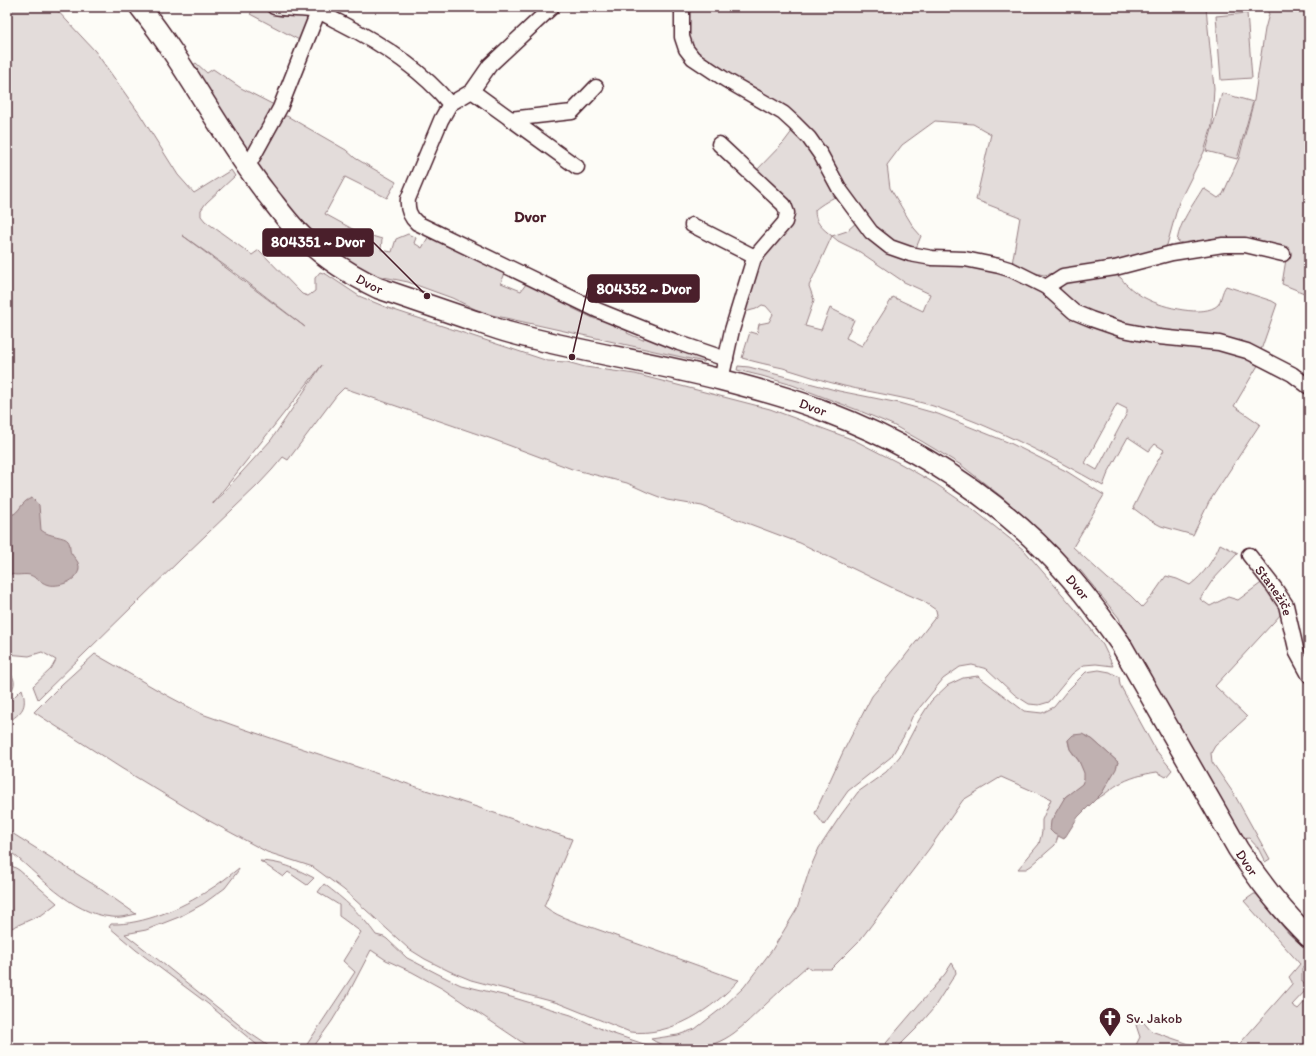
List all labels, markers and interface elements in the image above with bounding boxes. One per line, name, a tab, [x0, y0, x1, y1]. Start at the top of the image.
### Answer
district label: Dvor	[514, 207, 547, 226]
callout: 804351 ~ Dvor	[263, 229, 373, 256]
text: 804351 ~ Dvor	[271, 233, 365, 251]
street label: Dvor	[353, 270, 386, 298]
callout: 804352 ~ Dvor	[588, 275, 699, 302]
text: 804352 ~ Dvor	[597, 280, 692, 298]
street label: Dvor	[797, 395, 830, 421]
street label: Stanežiče	[1251, 562, 1296, 618]
street label: Dvor	[1062, 571, 1094, 604]
street label: Dvor	[1232, 847, 1262, 880]
church icon: Sv. Jakob	[1097, 1005, 1123, 1038]
place label: Sv. Jakob	[1126, 1010, 1182, 1027]

